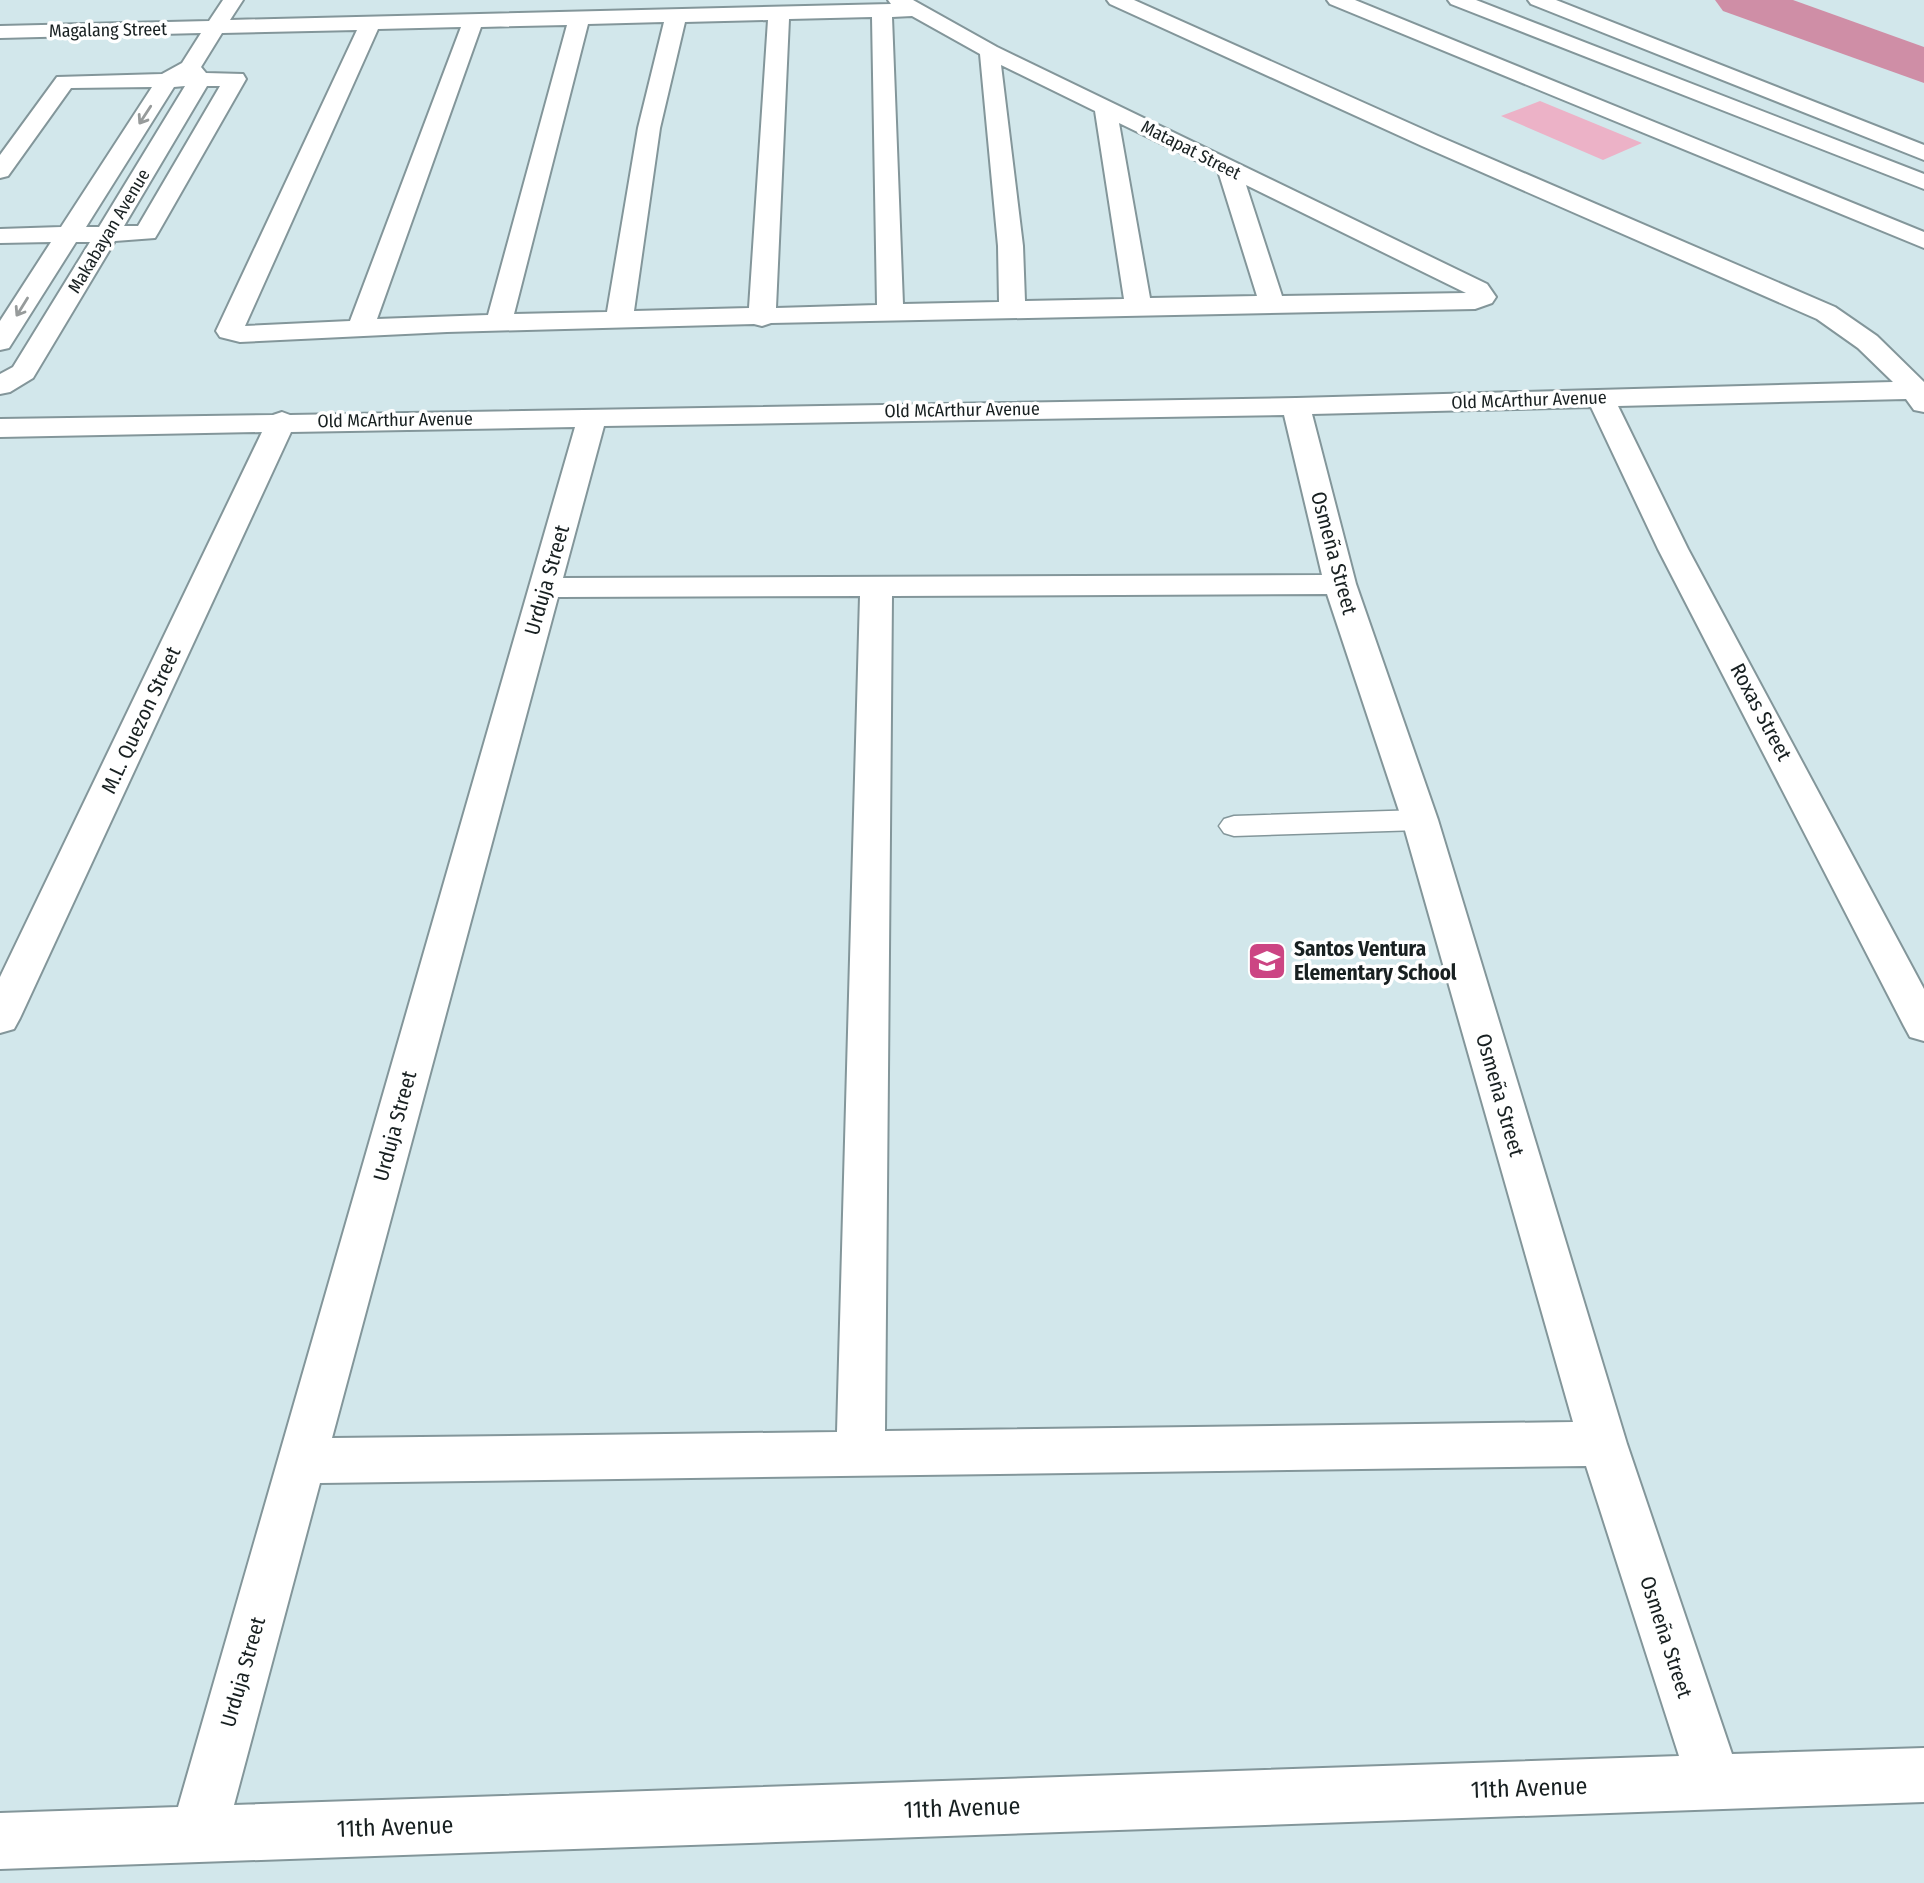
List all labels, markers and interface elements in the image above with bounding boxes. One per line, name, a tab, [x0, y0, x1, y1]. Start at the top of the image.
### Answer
street label: Magalang Street	[49, 18, 167, 42]
one-way arrow	[137, 104, 151, 124]
street label: Matapat Street	[1138, 115, 1245, 185]
street label: Makabayan Avenue	[63, 165, 155, 297]
one-way arrow	[15, 296, 29, 316]
street label: Old McArthur Avenue	[1451, 386, 1607, 414]
street label: Old McArthur Avenue	[884, 398, 1040, 422]
street label: Old McArthur Avenue	[317, 408, 473, 432]
street label: Osmeña Street	[1305, 488, 1363, 618]
street label: Urduja Street	[519, 522, 575, 638]
street label: M.L. Quezon Street	[96, 642, 186, 798]
street label: Roxas Street	[1725, 659, 1798, 765]
place label: Santos Ventura Elementary School	[1294, 936, 1457, 986]
school or university icon: Santos Ventura Elementary School	[1246, 940, 1288, 982]
street label: Osmeña Street	[1470, 1031, 1530, 1160]
street label: Urduja Street	[368, 1068, 422, 1184]
street label: Osmeña Street	[1634, 1573, 1698, 1701]
street label: Urduja Street	[215, 1614, 271, 1730]
street label: 11th Avenue	[1470, 1772, 1588, 1804]
street label: 11th Avenue	[903, 1792, 1021, 1824]
street label: 11th Avenue	[336, 1811, 454, 1843]

